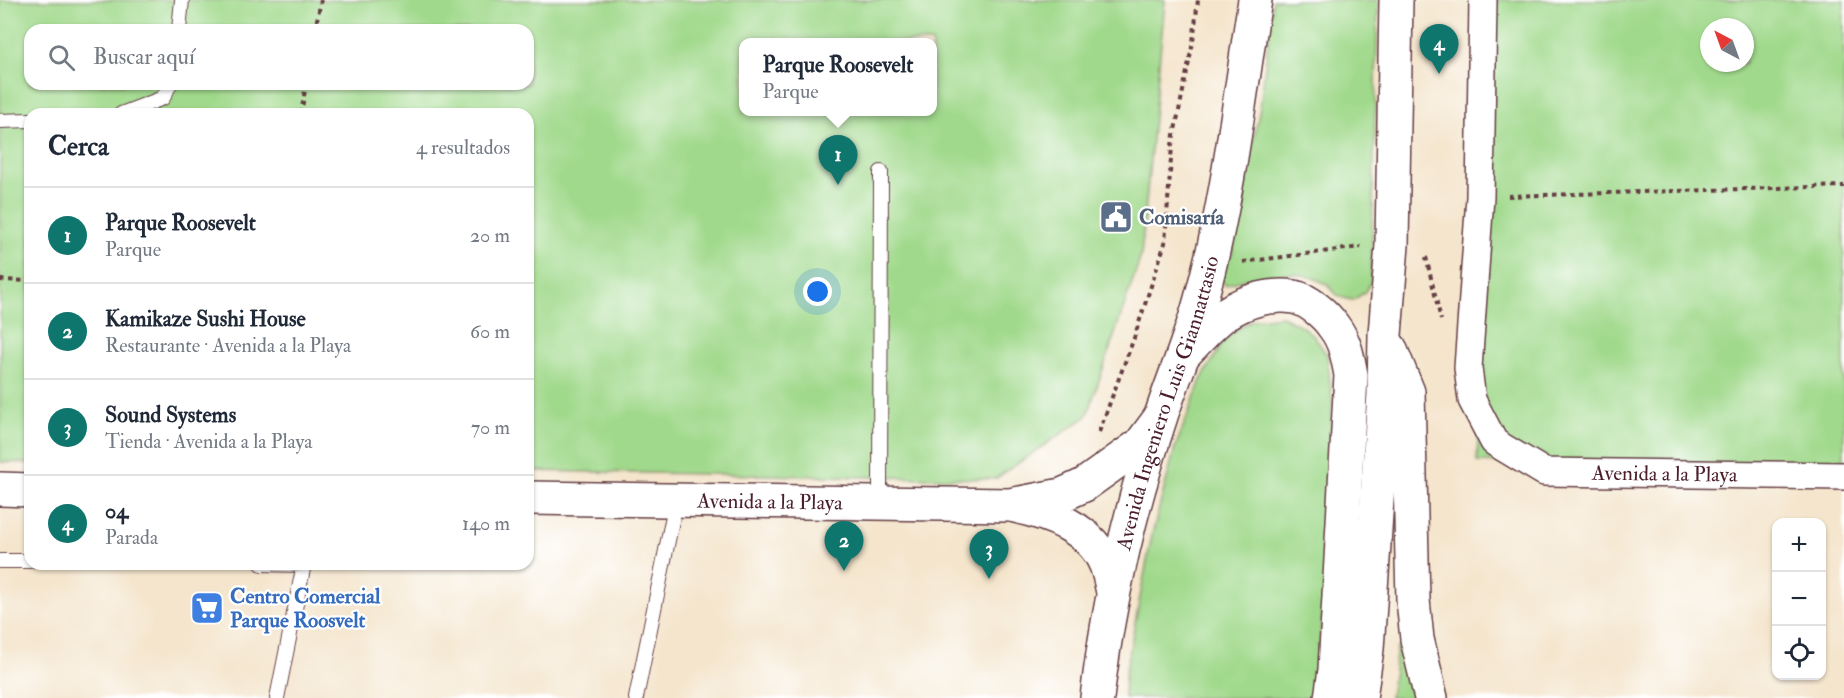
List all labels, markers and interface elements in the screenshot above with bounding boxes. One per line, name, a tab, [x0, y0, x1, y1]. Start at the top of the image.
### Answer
north arrow	[1700, 18, 1754, 72]
search box	[24, 24, 534, 90]
pin: 4	[1420, 25, 1458, 74]
popup	[739, 38, 937, 116]
icon: search	[45, 41, 78, 74]
text: Buscar aquí	[93, 43, 195, 71]
text: Parque Roosevelt	[763, 51, 913, 79]
text: Parque	[763, 79, 819, 104]
text: Cerca	[48, 131, 109, 163]
text: 4 resultados	[416, 135, 510, 160]
pin: 1	[818, 136, 858, 185]
public building icon: Comisaría	[1098, 199, 1134, 235]
place label: Comisaría	[1139, 204, 1226, 231]
text: Parque Roosevelt	[105, 209, 256, 237]
text: 1	[64, 223, 71, 248]
text: 20 m	[470, 223, 510, 248]
text: Parque	[105, 237, 161, 262]
street label: Avenida Ingeniero Luis Giannattasio	[1110, 253, 1225, 554]
your location	[803, 277, 832, 306]
text: Kamikaze Sushi House	[105, 305, 306, 333]
text: 2	[62, 319, 73, 344]
text: 60 m	[470, 319, 510, 344]
text: Restaurante · Avenida a la Playa	[105, 333, 351, 358]
text: Sound Systems	[105, 401, 236, 429]
text: 3	[64, 415, 71, 440]
text: 70 m	[471, 415, 510, 440]
text: Tienda · Avenida a la Playa	[105, 429, 313, 454]
street label: Avenida a la Playa	[1591, 460, 1738, 489]
street label: Avenida a la Playa	[696, 487, 843, 517]
text: 04	[105, 497, 128, 525]
text: 4	[62, 511, 73, 536]
text: 140 m	[462, 511, 510, 536]
map controls	[1772, 518, 1826, 680]
button: +	[1772, 518, 1826, 572]
pin: 2	[824, 522, 864, 571]
text: Parada	[105, 525, 158, 550]
pin: 3	[970, 530, 1008, 579]
button: −	[1772, 572, 1826, 626]
place label: Centro Comercial Parque Roosvelt	[230, 583, 381, 634]
supermarket icon: Centro Comercial Parque Roosvelt	[189, 590, 225, 626]
button: locate	[1772, 626, 1826, 680]

